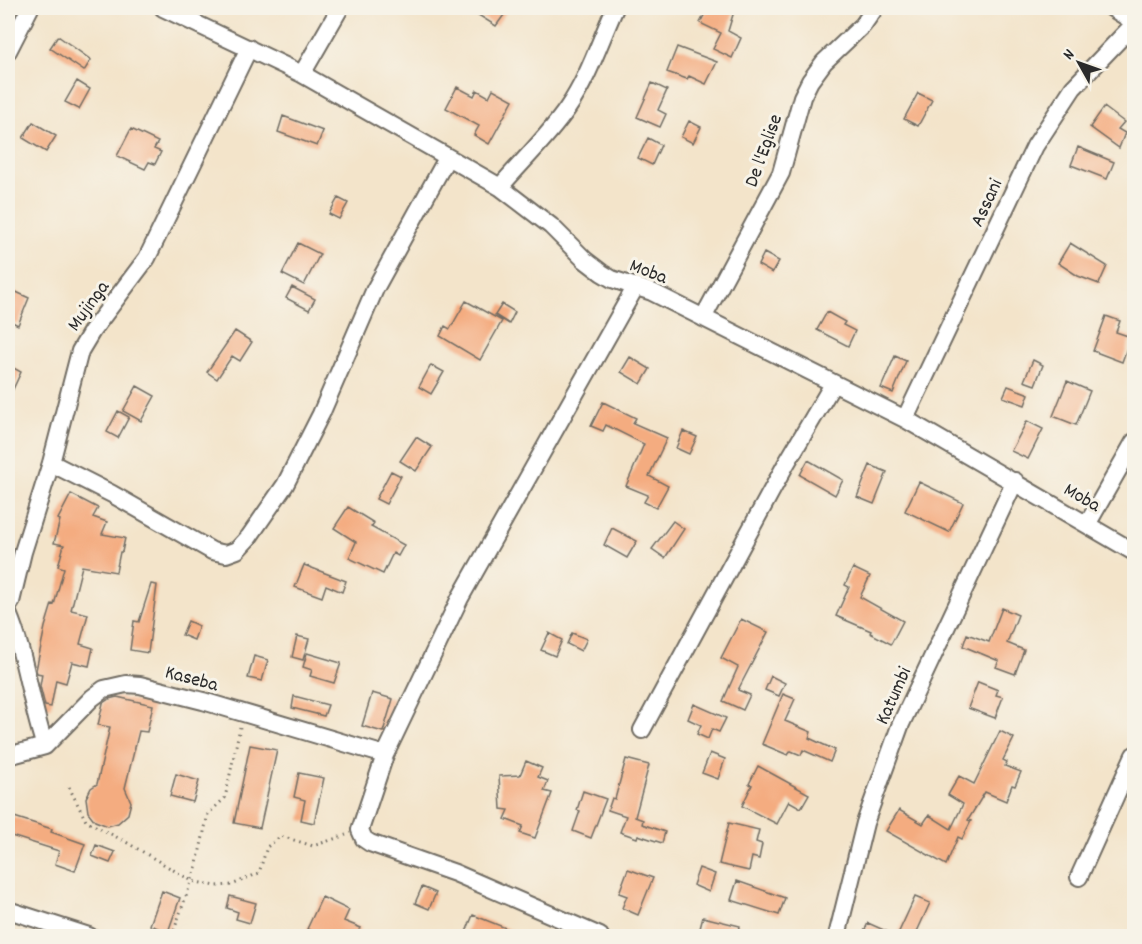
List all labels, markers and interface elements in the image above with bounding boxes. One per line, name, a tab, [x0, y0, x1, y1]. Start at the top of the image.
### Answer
north arrow	[1049, 33, 1109, 93]
text: N	[1058, 44, 1081, 65]
street label: De l'Eglise	[739, 110, 791, 191]
street label: Assani	[964, 174, 1011, 232]
street label: Moba	[625, 253, 672, 293]
street label: Mujinga	[61, 275, 118, 338]
street label: Moba	[1058, 477, 1106, 521]
street label: Kaseba	[162, 659, 221, 701]
street label: Katumbi	[870, 663, 920, 730]

